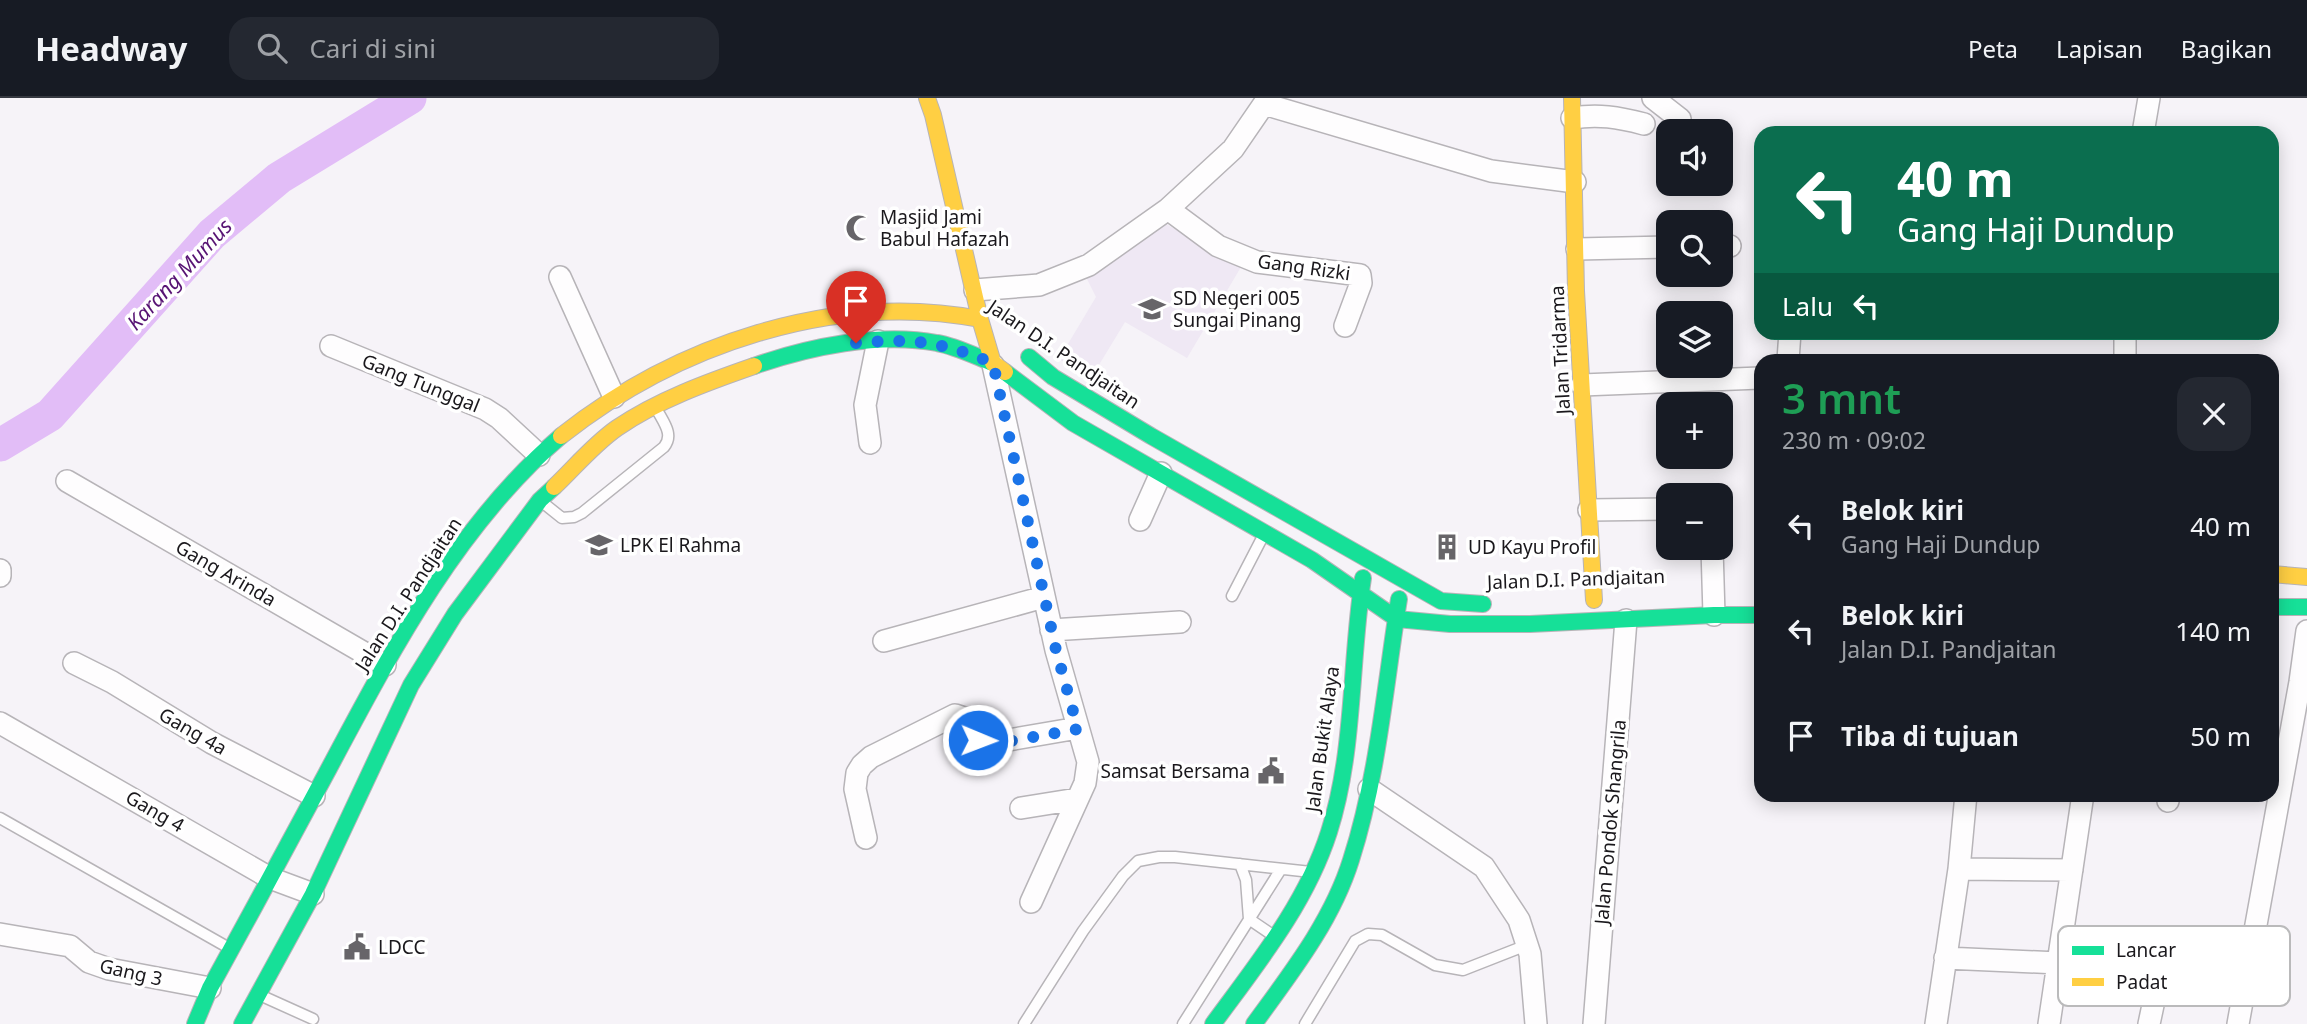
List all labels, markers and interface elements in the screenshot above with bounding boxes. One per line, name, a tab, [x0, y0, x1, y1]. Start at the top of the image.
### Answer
search box	[229, 17, 719, 80]
text: Headway	[35, 26, 187, 71]
icon: search	[253, 29, 291, 67]
text: Cari di sini	[309, 30, 436, 66]
text: Peta	[1968, 32, 2018, 65]
text: Lapisan	[2056, 32, 2143, 65]
text: Bagikan	[2181, 32, 2272, 65]
map controls	[1656, 119, 1733, 560]
button: sound	[1656, 119, 1733, 196]
text: 40 m	[1897, 145, 2014, 211]
icon: left	[1782, 154, 1873, 245]
place label: Masjid Jami Babul Hafazah	[880, 204, 1010, 252]
text: Gang Haji Dundup	[1897, 208, 2175, 251]
button: search	[1656, 210, 1733, 287]
water label: Karang Mumus	[120, 212, 238, 336]
mosque icon: Masjid Jami Babul Hafazah	[844, 213, 874, 243]
street label: Gang Rizki	[1256, 248, 1352, 286]
pin	[826, 271, 886, 343]
icon: arrive	[837, 282, 875, 320]
place label: SD Negeri 005 Sungai Pinang	[1173, 285, 1301, 333]
street label: Jalan Tridarma	[1544, 285, 1576, 417]
icon: left	[1847, 287, 1885, 325]
text: Lalu	[1782, 288, 1833, 324]
street label: Jalan D.I. Pandjaitan	[981, 292, 1145, 415]
school or university icon: SD Negeri 005 Sungai Pinang	[1137, 294, 1167, 324]
button: layers	[1656, 301, 1733, 378]
street label: Gang Tunggal	[358, 348, 484, 418]
text: 3 mnt	[1782, 369, 1901, 426]
button: close	[2177, 377, 2251, 451]
button: +	[1656, 392, 1733, 469]
text: 230 m · 09:02	[1782, 424, 1926, 456]
button: −	[1656, 483, 1733, 560]
text: Belok kiri	[1841, 492, 1964, 528]
icon: left	[1782, 507, 1820, 545]
text: 40 m	[2190, 508, 2251, 544]
street label: Jalan D.I. Pandjaitan	[348, 512, 467, 677]
text: Gang Haji Dundup	[1841, 528, 2041, 560]
school or university icon: LPK El Rahma	[584, 530, 614, 560]
place label: LPK El Rahma	[620, 532, 741, 558]
building icon: UD Kayu Profil	[1432, 532, 1462, 562]
street label: Gang Arinda	[171, 534, 281, 612]
place label: UD Kayu Profil	[1468, 534, 1596, 560]
street label: Jalan D.I. Pandjaitan	[1485, 563, 1665, 595]
text: Belok kiri	[1841, 597, 1964, 633]
icon: left	[1782, 612, 1820, 650]
text: 140 m	[2175, 613, 2251, 649]
text: Jalan D.I. Pandjaitan	[1841, 633, 2057, 665]
street label: Jalan Bukit Alaya	[1299, 664, 1345, 816]
street label: Gang 4a	[154, 701, 232, 761]
position arrow	[941, 703, 1015, 777]
icon: arrive	[1782, 717, 1820, 755]
street label: Jalan Pondok Shangrila	[1588, 718, 1632, 928]
text: Tiba di tujuan	[1841, 718, 2019, 754]
text: 50 m	[2190, 718, 2251, 754]
public building icon: Samsat Bersama	[1256, 756, 1286, 786]
place label: Samsat Bersama	[1100, 758, 1250, 784]
street label: Gang 4	[121, 784, 189, 838]
legend	[2058, 926, 2290, 1006]
public building icon: LDCC	[342, 932, 372, 962]
place label: LDCC	[378, 934, 425, 960]
text: Lancar	[2116, 937, 2176, 963]
street label: Gang 3	[97, 952, 165, 992]
text: Padat	[2116, 969, 2167, 995]

